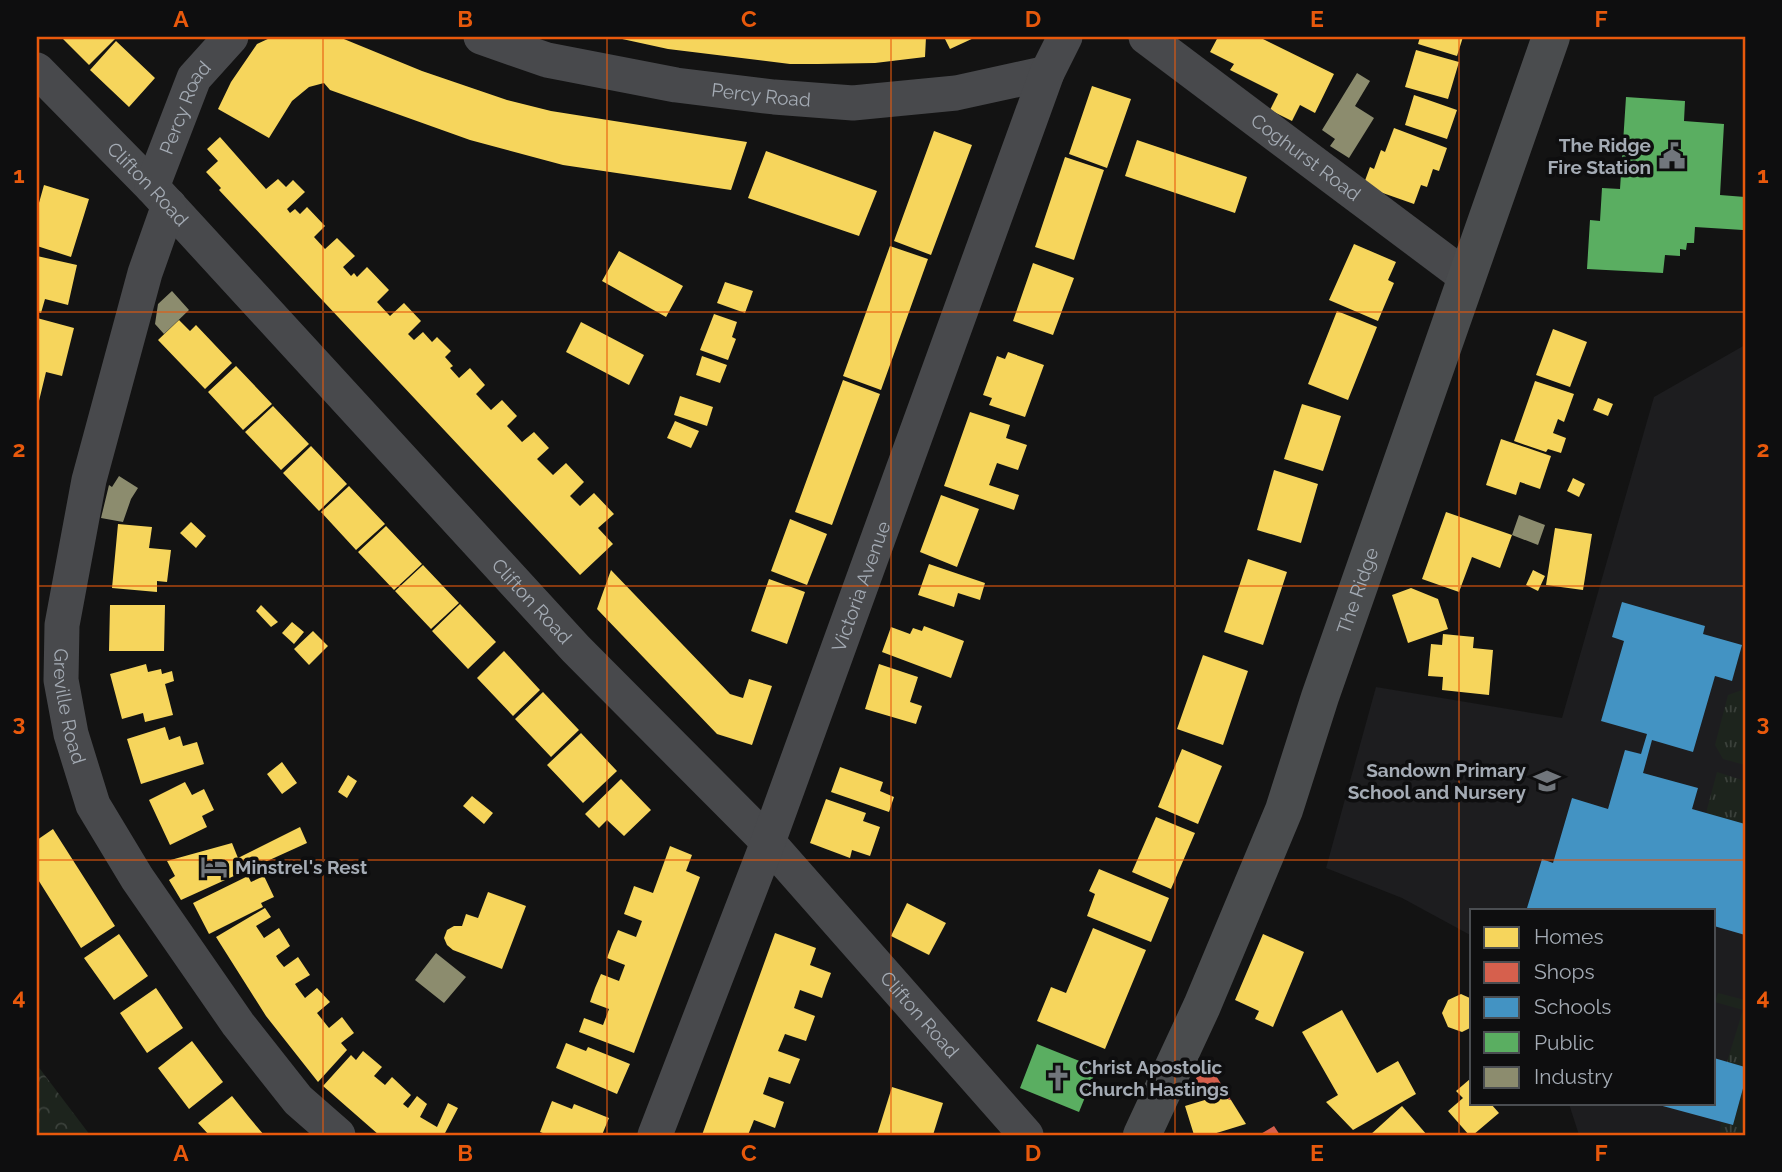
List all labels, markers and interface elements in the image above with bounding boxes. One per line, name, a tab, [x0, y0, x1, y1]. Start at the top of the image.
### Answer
text: A	[173, 5, 189, 32]
text: B	[457, 5, 473, 32]
text: C	[741, 5, 757, 32]
text: D	[1025, 5, 1041, 32]
text: E	[1310, 5, 1324, 32]
text: F	[1594, 5, 1608, 32]
street label: Percy Road	[155, 56, 215, 157]
street label: Percy Road	[710, 78, 812, 111]
street label: Coghurst Road	[1247, 109, 1365, 205]
place label: The Ridge Fire Station	[1547, 134, 1651, 178]
street label: Clifton Road	[103, 137, 193, 230]
public building icon: The Ridge Fire Station	[1657, 141, 1687, 171]
text: 1	[13, 161, 25, 188]
text: 1	[1757, 161, 1769, 188]
text: 2	[13, 435, 25, 462]
text: 2	[1757, 435, 1769, 462]
street label: Victoria Avenue	[827, 518, 894, 655]
street label: The Ridge	[1332, 545, 1382, 637]
street label: Clifton Road	[487, 554, 576, 648]
street label: Greville Road	[50, 648, 91, 766]
text: 3	[13, 709, 25, 736]
text: 3	[1757, 709, 1769, 736]
place label: Sandown Primary School and Nursery	[1348, 759, 1527, 803]
school or university icon: Sandown Primary School and Nursery	[1532, 766, 1562, 796]
hotel icon: Minstrel's Rest	[199, 852, 229, 882]
place label: Minstrel's Rest	[235, 856, 368, 878]
legend	[1470, 909, 1716, 1106]
text: Homes	[1534, 924, 1604, 949]
text: Shops	[1534, 959, 1595, 984]
street label: Clifton Road	[876, 967, 964, 1062]
text: 4	[12, 983, 26, 1010]
text: 4	[1756, 983, 1770, 1010]
text: Schools	[1534, 994, 1611, 1019]
text: Public	[1534, 1030, 1594, 1055]
place label: Christ Apostolic Church Hastings	[1079, 1056, 1229, 1100]
church icon: Christ Apostolic Church Hastings	[1043, 1063, 1073, 1093]
text: Industry	[1534, 1064, 1613, 1089]
text: A	[173, 1139, 189, 1166]
text: B	[457, 1139, 473, 1166]
text: C	[741, 1139, 757, 1166]
text: D	[1025, 1139, 1041, 1166]
text: E	[1310, 1139, 1324, 1166]
text: F	[1594, 1139, 1608, 1166]

